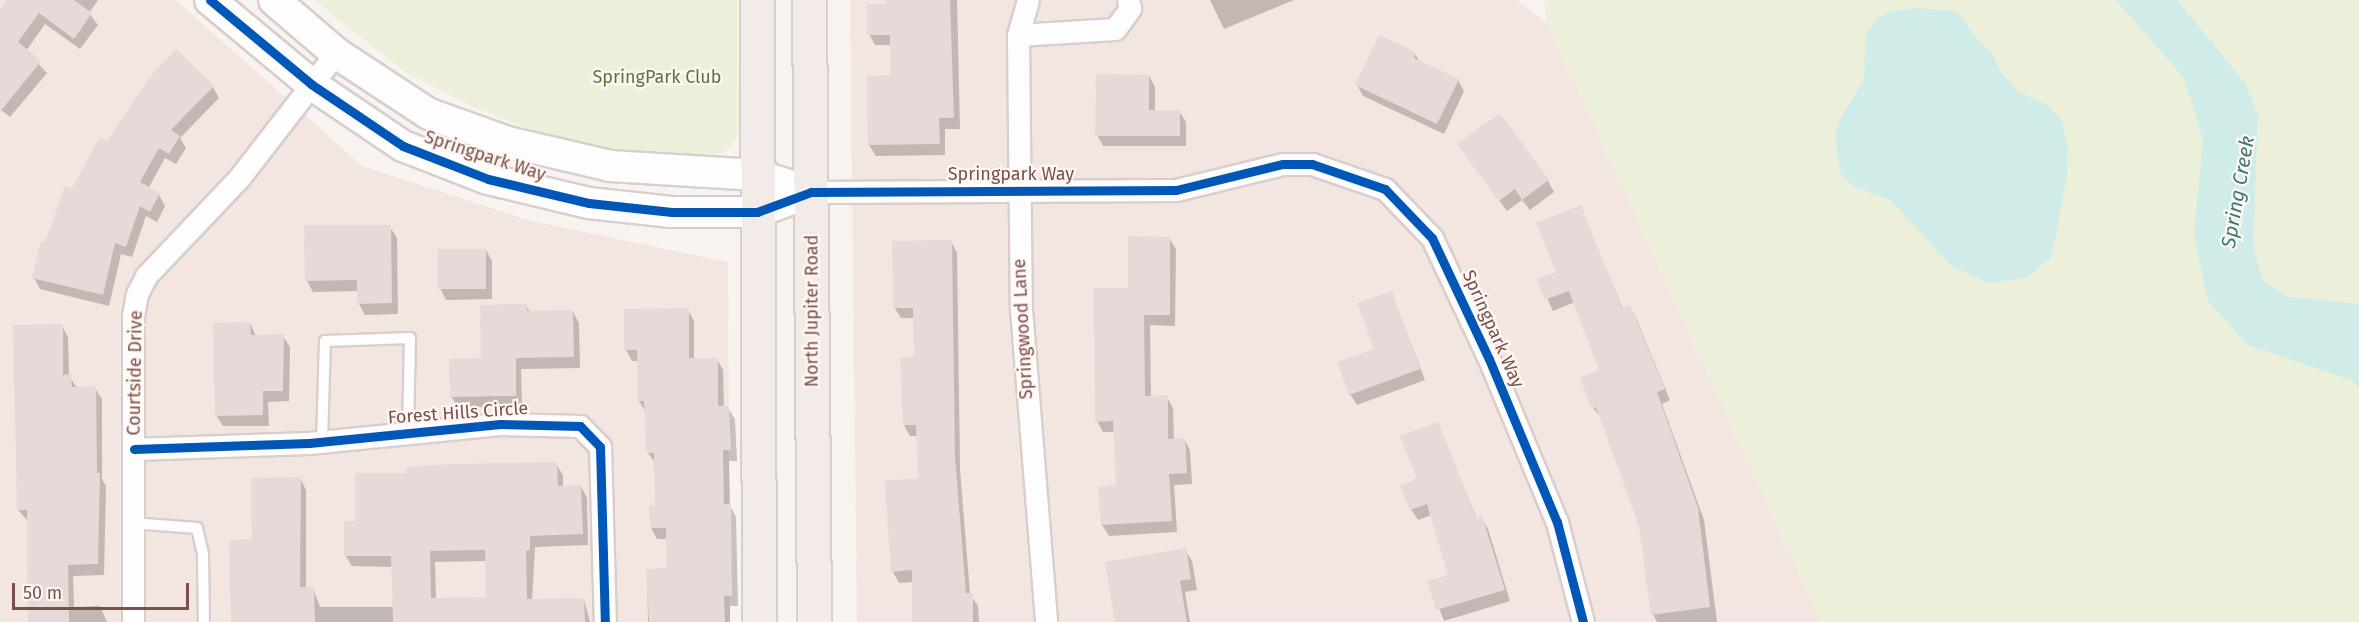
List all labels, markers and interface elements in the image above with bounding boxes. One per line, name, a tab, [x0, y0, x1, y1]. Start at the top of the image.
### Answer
park label: SpringPark Club	[593, 66, 721, 88]
street label: Springpark Way	[422, 126, 548, 186]
water label: Spring Creek	[2216, 134, 2260, 250]
street label: Springpark Way	[948, 163, 1074, 185]
street label: North Jupiter Road	[801, 235, 823, 387]
street label: Springwood Lane	[1009, 258, 1037, 400]
street label: Springpark Way	[1457, 267, 1529, 391]
street label: Courtside Drive	[123, 310, 147, 436]
street label: Forest Hills Circle	[387, 397, 529, 429]
scale bar	[15, 571, 192, 609]
text: 50 m	[23, 582, 62, 604]

